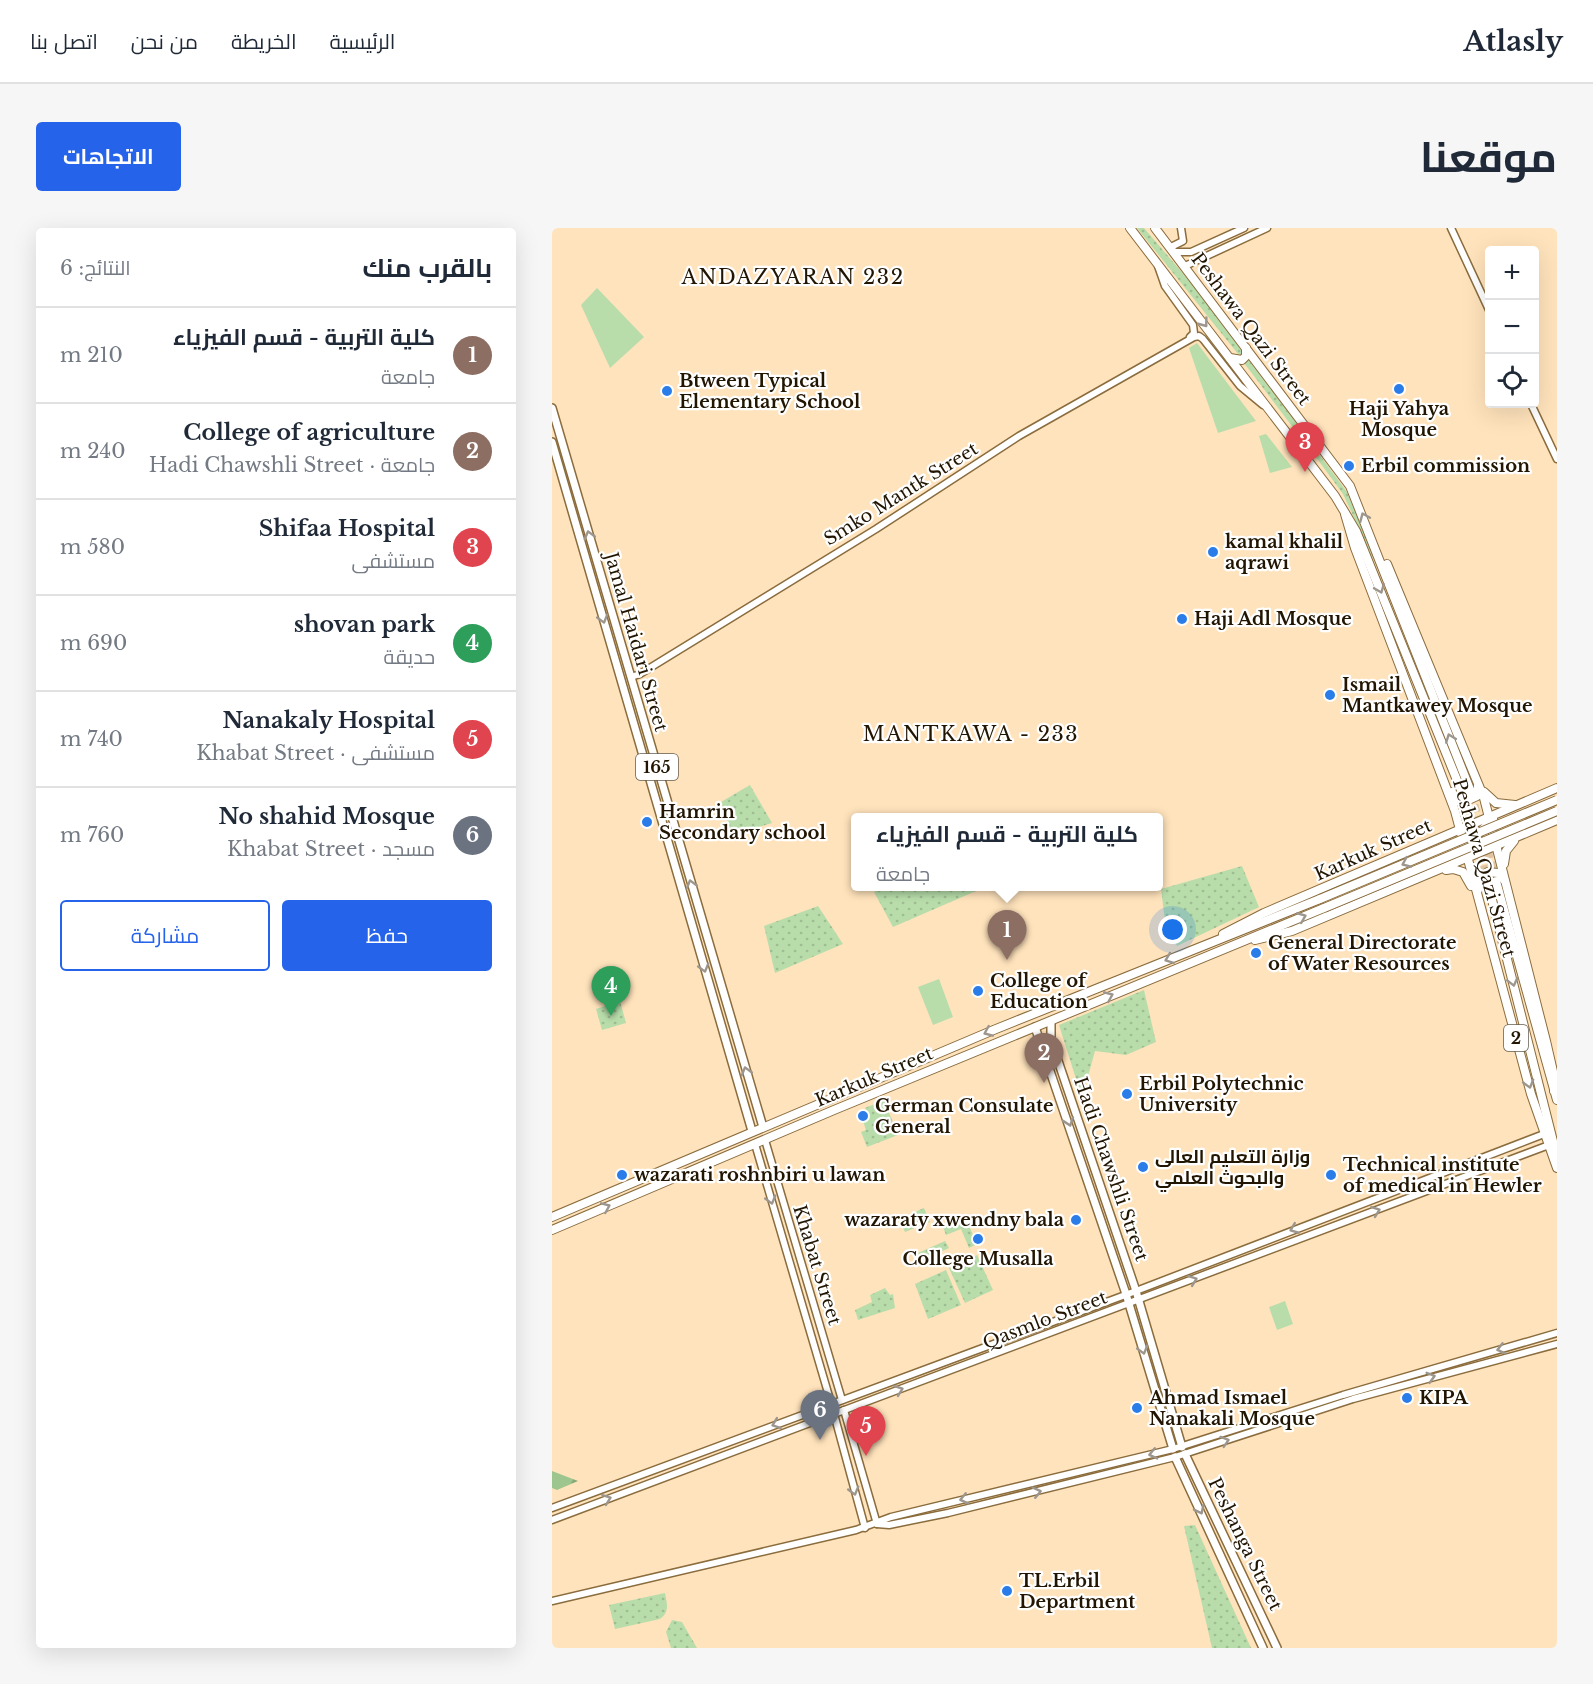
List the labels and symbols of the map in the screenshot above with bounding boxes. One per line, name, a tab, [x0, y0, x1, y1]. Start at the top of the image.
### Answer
street label: Peshawa Qazi Street	[1187, 249, 1316, 410]
district label: ANDAZYARAN 232	[680, 265, 905, 289]
one-way arrow	[1196, 317, 1207, 328]
place label: Btween Typical Elementary School	[679, 370, 861, 413]
marker: Haji Yahya Mosque	[1392, 382, 1406, 396]
marker: Btween Typical Elementary School	[660, 384, 674, 398]
place label: Haji Yahya Mosque	[1349, 398, 1450, 441]
pin: 3	[1286, 422, 1324, 472]
street label: Smko Mantk Street	[820, 438, 982, 550]
place label: Erbil commission	[1361, 455, 1530, 477]
marker: Erbil commission	[1342, 459, 1356, 473]
one-way arrow	[1359, 512, 1371, 523]
one-way arrow	[584, 530, 596, 541]
place label: kamal khalil aqrawi	[1225, 531, 1344, 574]
marker: kamal khalil aqrawi	[1206, 545, 1220, 559]
street label: Jamal Haidari Street	[599, 548, 672, 734]
one-way arrow	[1373, 583, 1385, 594]
place label: Haji Adl Mosque	[1194, 608, 1352, 630]
marker: Haji Adl Mosque	[1175, 612, 1189, 626]
one-way arrow	[596, 614, 609, 624]
place label: Ismail Mantkawey Mosque	[1342, 674, 1533, 717]
marker: Ismail Mantkawey Mosque	[1323, 688, 1337, 702]
district label: MANTKAWA - 233	[863, 722, 1079, 746]
one-way arrow	[1445, 733, 1457, 744]
road number: 165	[636, 754, 678, 780]
street label: Peshawa Qazi Street	[1448, 776, 1520, 960]
place label: Hamrin Secondary school	[659, 801, 826, 844]
street label: Karkuk Street	[1311, 814, 1435, 886]
marker: Hamrin Secondary school	[640, 815, 654, 829]
one-way arrow	[1401, 856, 1412, 868]
one-way arrow	[686, 879, 698, 889]
pin: 1	[988, 910, 1026, 960]
one-way arrow	[1295, 912, 1306, 924]
your location	[1158, 915, 1187, 944]
place label: General Directorate of Water Resources	[1268, 932, 1456, 975]
marker: General Directorate of Water Resources	[1249, 946, 1263, 960]
one-way arrow	[1164, 952, 1174, 965]
one-way arrow	[697, 963, 710, 973]
pin: 4	[592, 966, 630, 1016]
place label: College of Education	[990, 970, 1088, 1013]
one-way arrow	[1506, 976, 1518, 987]
marker: College of Education	[971, 984, 985, 998]
one-way arrow	[1103, 991, 1114, 1003]
one-way arrow	[983, 1025, 994, 1037]
road number: 2	[1504, 1025, 1528, 1051]
pin: 2	[1024, 1034, 1064, 1083]
street label: Karkuk Street	[812, 1042, 936, 1112]
one-way arrow	[741, 1066, 753, 1077]
place label: Erbil Polytechnic University	[1139, 1073, 1304, 1116]
street label: Hadi Chawshli Street	[1069, 1074, 1153, 1264]
one-way arrow	[1522, 1078, 1534, 1089]
marker: Erbil Polytechnic University	[1120, 1087, 1134, 1101]
place label: German Consulate General	[875, 1095, 1053, 1138]
marker: German Consulate General	[856, 1109, 870, 1123]
one-way arrow	[1062, 1116, 1074, 1127]
place label: وزارة التعليم العالى والبحوث العلمي	[1155, 1146, 1310, 1193]
place label: Technical institute of medical in Hewler	[1343, 1154, 1542, 1197]
marker: وزارة التعليم العالى والبحوث العلمي	[1136, 1160, 1150, 1174]
place label: wazarati roshnbiri u lawan	[634, 1164, 885, 1186]
marker: wazarati roshnbiri u lawan	[615, 1168, 629, 1182]
marker: Technical institute of medical in Hewler	[1324, 1168, 1338, 1182]
one-way arrow	[764, 1194, 776, 1205]
one-way arrow	[600, 1202, 611, 1214]
street label: Khabat Street	[788, 1202, 846, 1328]
one-way arrow	[1370, 1205, 1381, 1218]
place label: wazaraty xwendny bala	[844, 1209, 1065, 1231]
marker: wazaraty xwendny bala	[1069, 1213, 1083, 1227]
one-way arrow	[1289, 1222, 1299, 1235]
marker: College Musalla	[971, 1232, 985, 1246]
place label: College Musalla	[902, 1248, 1054, 1270]
one-way arrow	[1188, 1274, 1198, 1287]
street label: Qasmlo Street	[980, 1286, 1110, 1354]
one-way arrow	[1496, 1342, 1506, 1354]
one-way arrow	[1136, 1344, 1148, 1355]
one-way arrow	[1425, 1372, 1436, 1384]
one-way arrow	[893, 1385, 904, 1397]
place label: Ahmad Ismael Nanakali Mosque	[1148, 1387, 1315, 1430]
place label: KIPA	[1419, 1387, 1469, 1409]
pin: 6	[800, 1390, 840, 1440]
marker: KIPA	[1400, 1391, 1414, 1405]
marker: Ahmad Ismael Nanakali Mosque	[1130, 1401, 1144, 1415]
pin: 5	[846, 1406, 886, 1456]
one-way arrow	[772, 1417, 783, 1429]
one-way arrow	[1219, 1436, 1230, 1448]
one-way arrow	[1148, 1447, 1158, 1460]
street label: Peshanga Street	[1203, 1474, 1287, 1614]
one-way arrow	[847, 1485, 859, 1495]
one-way arrow	[1032, 1486, 1042, 1499]
one-way arrow	[959, 1492, 969, 1505]
one-way arrow	[601, 1494, 612, 1507]
one-way arrow	[1193, 1503, 1205, 1514]
place label: TL.Erbil Department	[1019, 1570, 1135, 1613]
marker: TL.Erbil Department	[1000, 1584, 1014, 1598]

